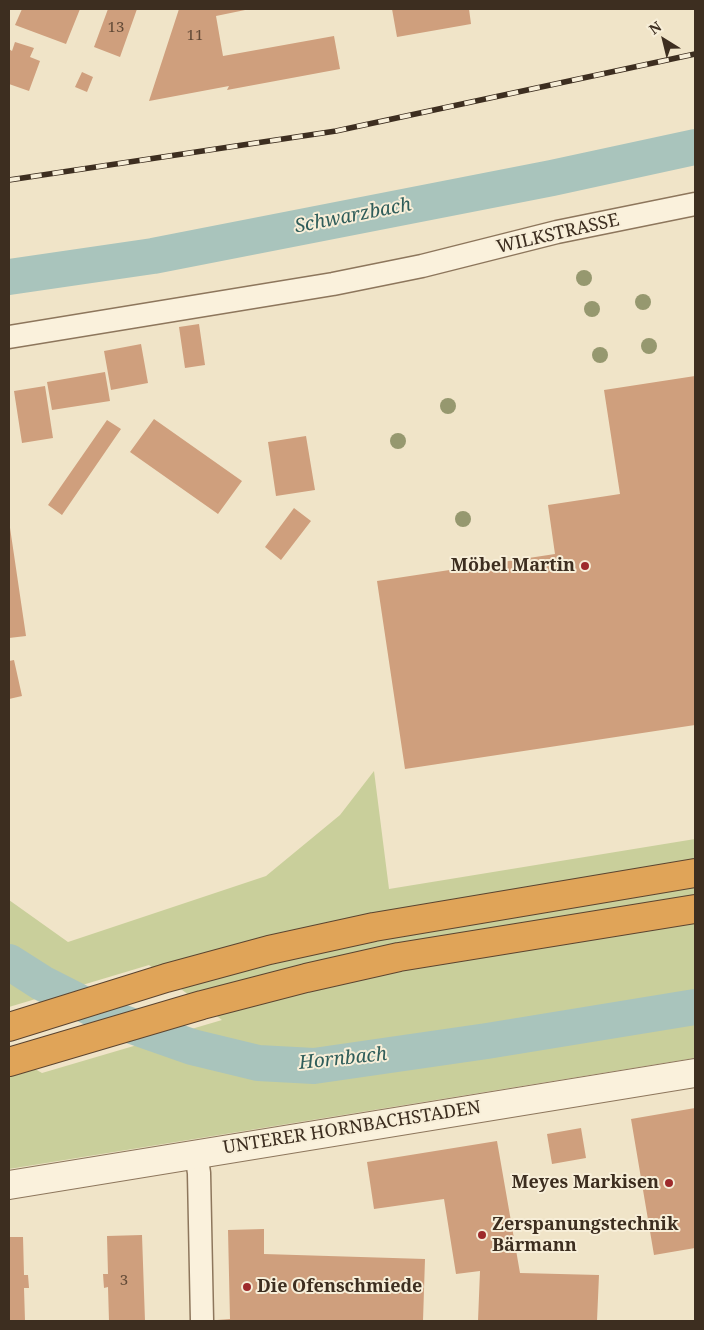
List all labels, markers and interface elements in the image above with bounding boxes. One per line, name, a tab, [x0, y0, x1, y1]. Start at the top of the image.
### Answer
north arrow	[639, 15, 689, 65]
text: N	[645, 17, 665, 38]
house number: 13	[108, 19, 124, 37]
house number: 11	[187, 27, 203, 45]
water label: Schwarzbach	[293, 194, 413, 238]
street label: WILKSTRASSE	[495, 209, 621, 259]
place label: Möbel Martin	[451, 555, 575, 577]
marker: Möbel Martin	[579, 560, 591, 572]
water label: Hornbach	[298, 1043, 388, 1075]
street label: UNTERER HORNBACHSTADEN	[222, 1097, 482, 1159]
place label: Meyes Markisen	[511, 1172, 659, 1194]
marker: Meyes Markisen	[663, 1177, 675, 1189]
place label: Zerspanungstechnik Bärmann	[492, 1214, 678, 1256]
marker: Zerspanungstechnik Bärmann	[476, 1229, 488, 1241]
house number: 3	[120, 1272, 128, 1290]
place label: Die Ofenschmiede	[257, 1276, 422, 1298]
marker: Die Ofenschmiede	[241, 1281, 253, 1293]

